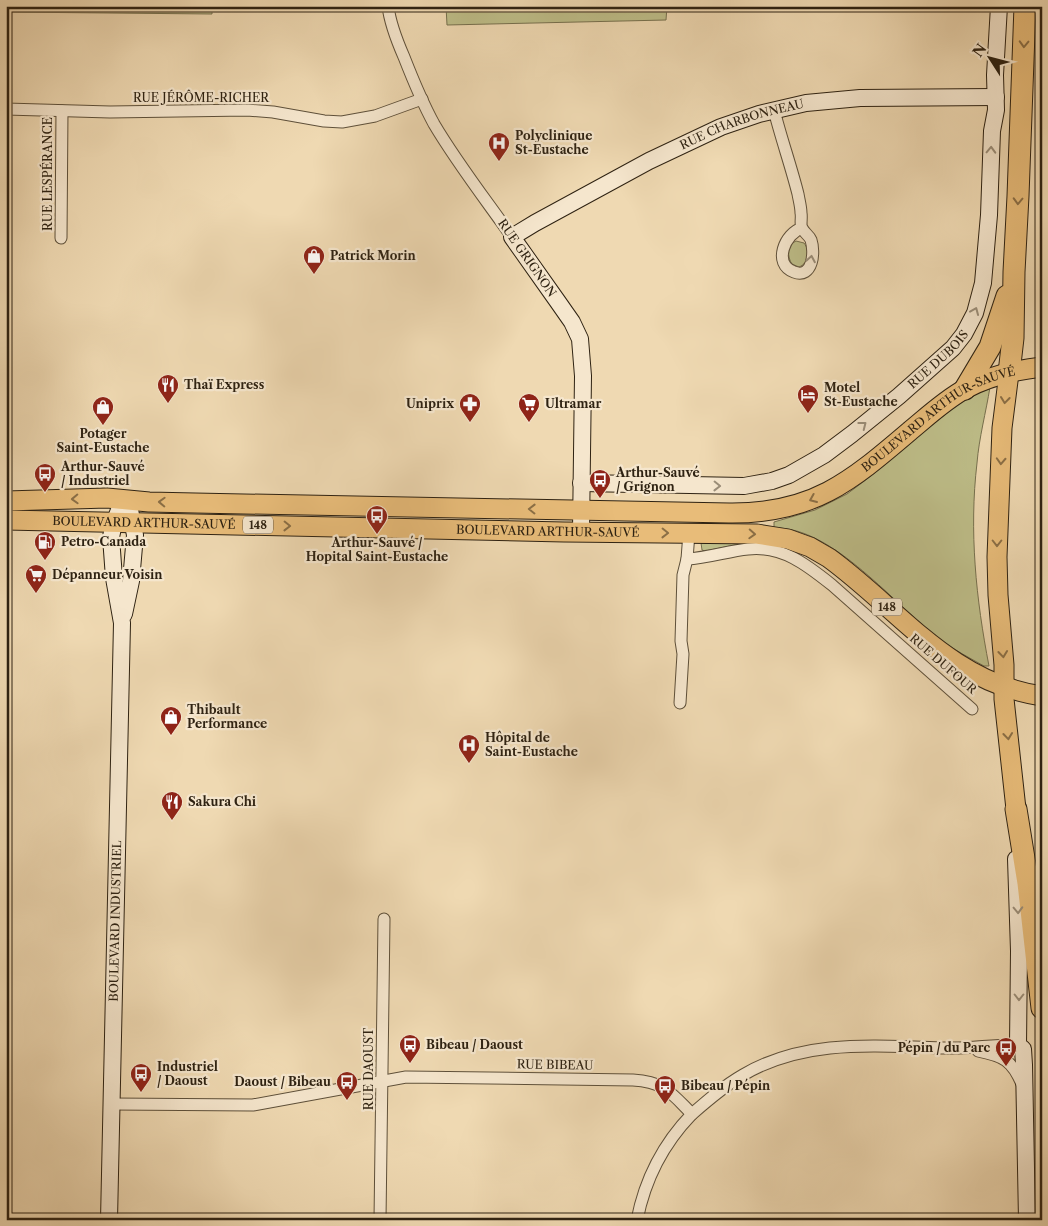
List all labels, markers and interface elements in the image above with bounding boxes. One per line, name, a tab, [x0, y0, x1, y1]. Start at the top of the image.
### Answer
north arrow	[966, 32, 1016, 82]
text: N	[969, 40, 990, 61]
one-way arrow	[1018, 41, 1029, 49]
street label: RUE JÉRÔME-RICHER	[133, 89, 270, 105]
street label: RUE CHARBONNEAU	[677, 96, 805, 152]
street label: RUE LESPÉRANCE	[39, 117, 55, 231]
place label: Polyclinique St-Eustache	[515, 128, 592, 157]
hospital icon: Polyclinique St-Eustache	[487, 131, 511, 162]
one-way arrow	[986, 146, 997, 154]
one-way arrow	[1013, 198, 1023, 206]
street label: RUE GRIGNON	[495, 216, 560, 300]
shop icon: Patrick Morin	[302, 244, 326, 275]
place label: Patrick Morin	[330, 248, 416, 263]
one-way arrow	[806, 255, 816, 263]
one-way arrow	[969, 307, 979, 316]
street label: RUE DUBOIS	[905, 327, 971, 392]
street label: BOULEVARD ARTHUR-SAUVÉ	[858, 362, 1017, 475]
restaurant icon: Thaï Express	[156, 373, 180, 404]
place label: Thaï Express	[184, 377, 265, 392]
place label: Motel St-Eustache	[824, 380, 898, 409]
hotel icon: Motel St-Eustache	[796, 383, 820, 414]
pharmacy icon: Uniprix	[458, 392, 482, 423]
supermarket icon: Ultramar	[517, 392, 541, 423]
shop icon: Potager Saint-Eustache	[91, 395, 115, 426]
place label: Uniprix	[406, 396, 454, 411]
place label: Ultramar	[545, 396, 601, 411]
one-way arrow	[1000, 397, 1011, 405]
one-way arrow	[857, 422, 867, 431]
place label: Potager Saint-Eustache	[57, 426, 149, 455]
one-way arrow	[995, 457, 1006, 465]
place label: Arthur-Sauvé / Industriel	[60, 459, 145, 488]
bus stop icon: Arthur-Sauvé / Industriel	[33, 462, 57, 493]
place label: Arthur-Sauvé / Grignon	[615, 465, 700, 494]
bus stop icon: Arthur-Sauvé / Grignon	[588, 468, 612, 499]
one-way arrow	[713, 480, 721, 491]
one-way arrow	[70, 494, 78, 505]
one-way arrow	[809, 494, 817, 504]
one-way arrow	[157, 497, 165, 508]
bus stop icon: Arthur-Sauvé / Hopital Saint-Eustache	[365, 504, 389, 535]
one-way arrow	[528, 504, 536, 514]
street label: BOULEVARD ARTHUR-SAUVÉ	[52, 513, 236, 532]
road number: 148	[243, 516, 273, 534]
one-way arrow	[283, 520, 291, 531]
street label: BOULEVARD ARTHUR-SAUVÉ	[456, 522, 640, 540]
one-way arrow	[661, 528, 669, 538]
one-way arrow	[749, 528, 757, 539]
fuel station icon: Petro-Canada	[33, 530, 57, 561]
place label: Petro-Canada	[61, 534, 147, 549]
place label: Arthur-Sauvé / Hopital Saint-Eustache	[306, 535, 448, 564]
one-way arrow	[992, 540, 1002, 547]
supermarket icon: Dépanneur Voisin	[24, 563, 48, 594]
place label: Dépanneur Voisin	[52, 567, 163, 582]
road number: 148	[872, 598, 902, 616]
street label: RUE DUFOUR	[907, 630, 981, 698]
one-way arrow	[997, 650, 1008, 658]
place label: Thibault Performance	[187, 702, 267, 731]
shop icon: Thibault Performance	[159, 705, 183, 736]
place label: Hôpital de Saint-Eustache	[485, 730, 578, 759]
one-way arrow	[1002, 732, 1013, 740]
hospital icon: Hôpital de Saint-Eustache	[457, 733, 481, 764]
restaurant icon: Sakura Chi	[160, 790, 184, 821]
place label: Sakura Chi	[188, 794, 257, 809]
street label: BOULEVARD INDUSTRIEL	[106, 840, 124, 1002]
one-way arrow	[1012, 906, 1023, 914]
one-way arrow	[1014, 994, 1024, 1002]
street label: RUE DAOUST	[361, 1028, 376, 1110]
bus stop icon: Bibeau / Daoust	[398, 1033, 422, 1064]
bus stop icon: Pépin / du Parc	[994, 1036, 1018, 1067]
place label: Bibeau / Daoust	[426, 1037, 523, 1052]
place label: Pépin / du Parc	[898, 1040, 990, 1055]
street label: RUE BIBEAU	[517, 1056, 593, 1073]
place label: Industriel / Daoust	[157, 1059, 218, 1088]
bus stop icon: Industriel / Daoust	[129, 1062, 153, 1093]
bus stop icon: Daoust / Bibeau	[335, 1070, 359, 1101]
place label: Daoust / Bibeau	[234, 1074, 331, 1089]
bus stop icon: Bibeau / Pépin	[653, 1074, 677, 1105]
place label: Bibeau / Pépin	[681, 1078, 771, 1093]

